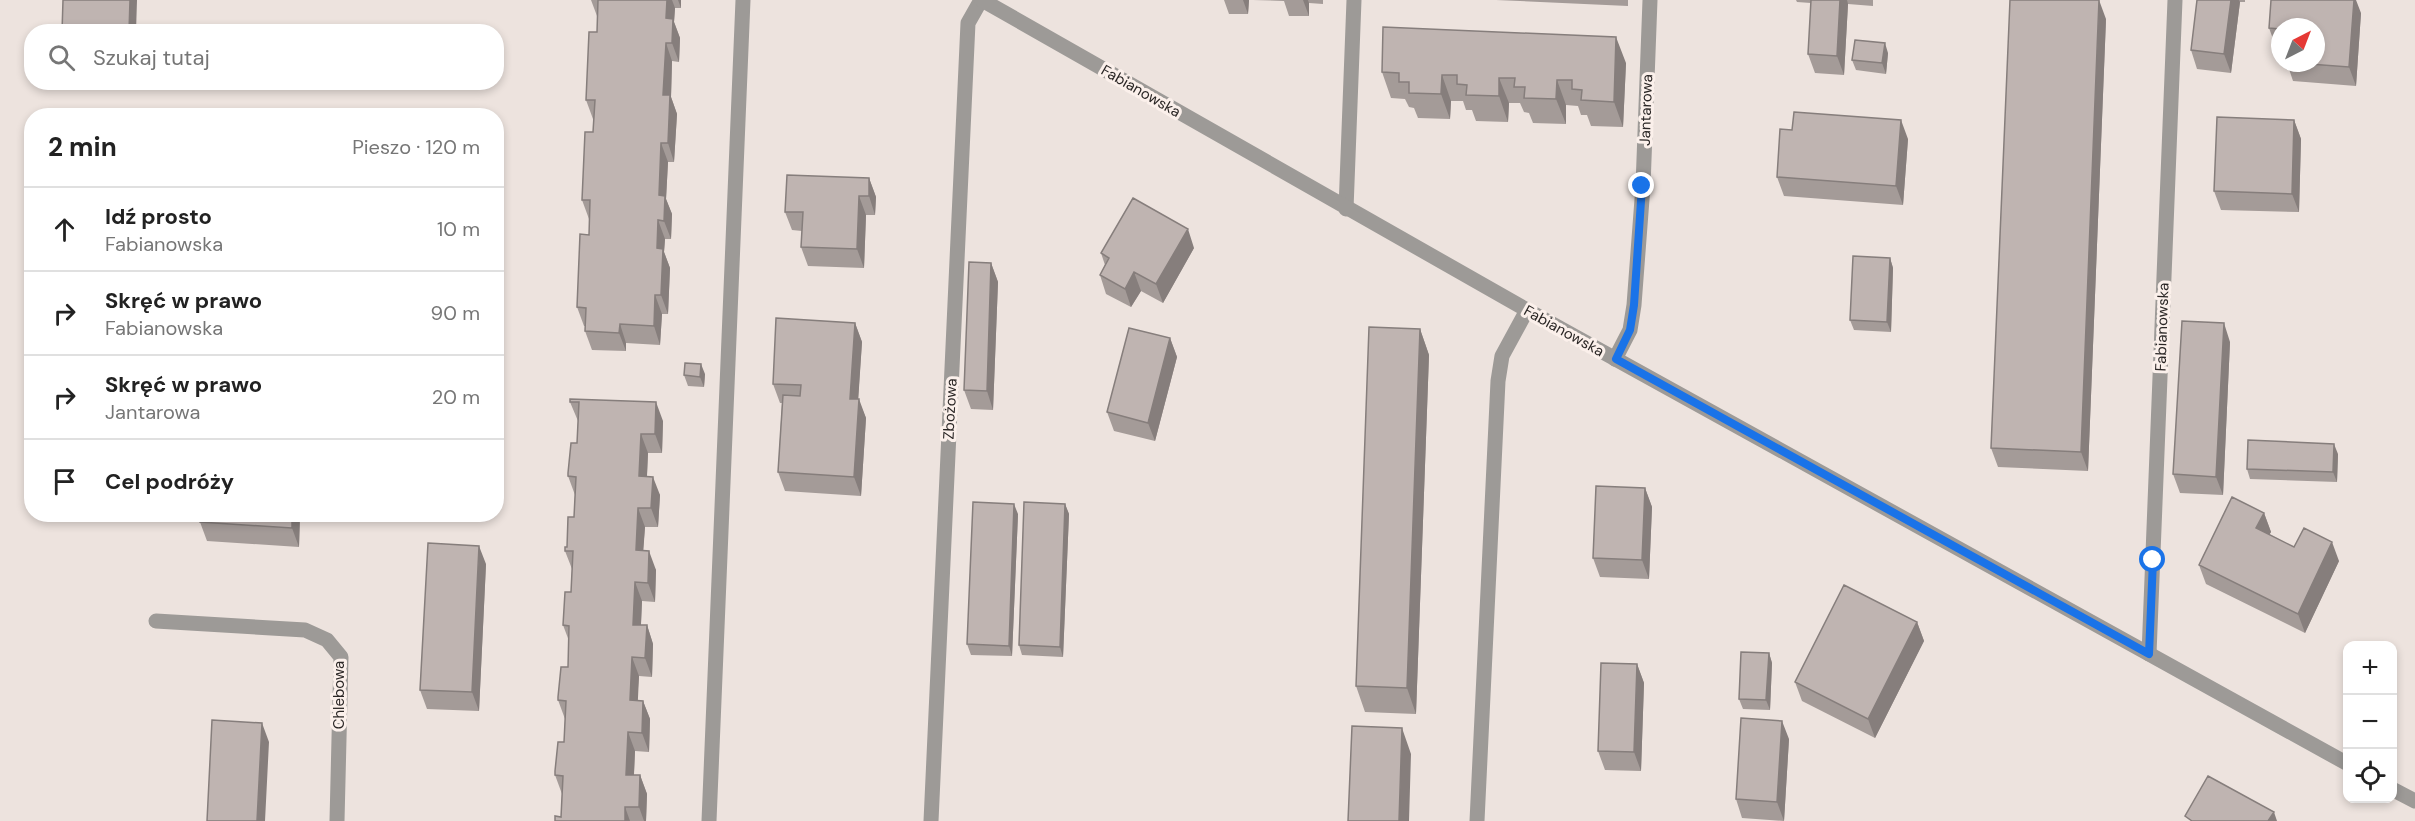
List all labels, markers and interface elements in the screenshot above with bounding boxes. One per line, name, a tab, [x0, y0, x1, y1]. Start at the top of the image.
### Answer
north arrow	[2271, 18, 2325, 72]
search box	[24, 24, 504, 90]
icon: search	[45, 41, 78, 74]
text: Szukaj tutaj	[93, 43, 210, 72]
street label: Fabianowska	[1098, 60, 1184, 122]
street label: Jantarowa	[1635, 74, 1657, 146]
text: 2 min	[48, 130, 117, 164]
text: Pieszo · 120 m	[352, 134, 480, 160]
route end	[1628, 172, 1654, 198]
text: Idź prosto	[105, 202, 212, 231]
icon: ahead	[48, 213, 81, 246]
text: 10 m	[437, 216, 480, 242]
text: Fabianowska	[105, 231, 223, 257]
street label: Fabianowska	[2150, 282, 2174, 372]
text: Skręć w prawo	[105, 286, 262, 315]
icon: right	[48, 297, 81, 330]
text: 90 m	[431, 300, 480, 326]
street label: Fabianowska	[1520, 301, 1608, 361]
text: Fabianowska	[105, 315, 223, 341]
text: Skręć w prawo	[105, 370, 262, 399]
street label: Zbożowa	[938, 378, 962, 440]
icon: right	[48, 381, 81, 414]
text: 20 m	[432, 384, 480, 410]
text: Jantarowa	[105, 399, 200, 425]
icon: arrive	[48, 465, 81, 498]
text: Cel podróży	[105, 467, 234, 496]
route start	[2139, 546, 2165, 572]
map controls	[2343, 641, 2397, 803]
button: +	[2343, 641, 2397, 695]
street label: Chlebowa	[329, 661, 349, 729]
button: −	[2343, 695, 2397, 749]
button: locate	[2343, 749, 2397, 803]

